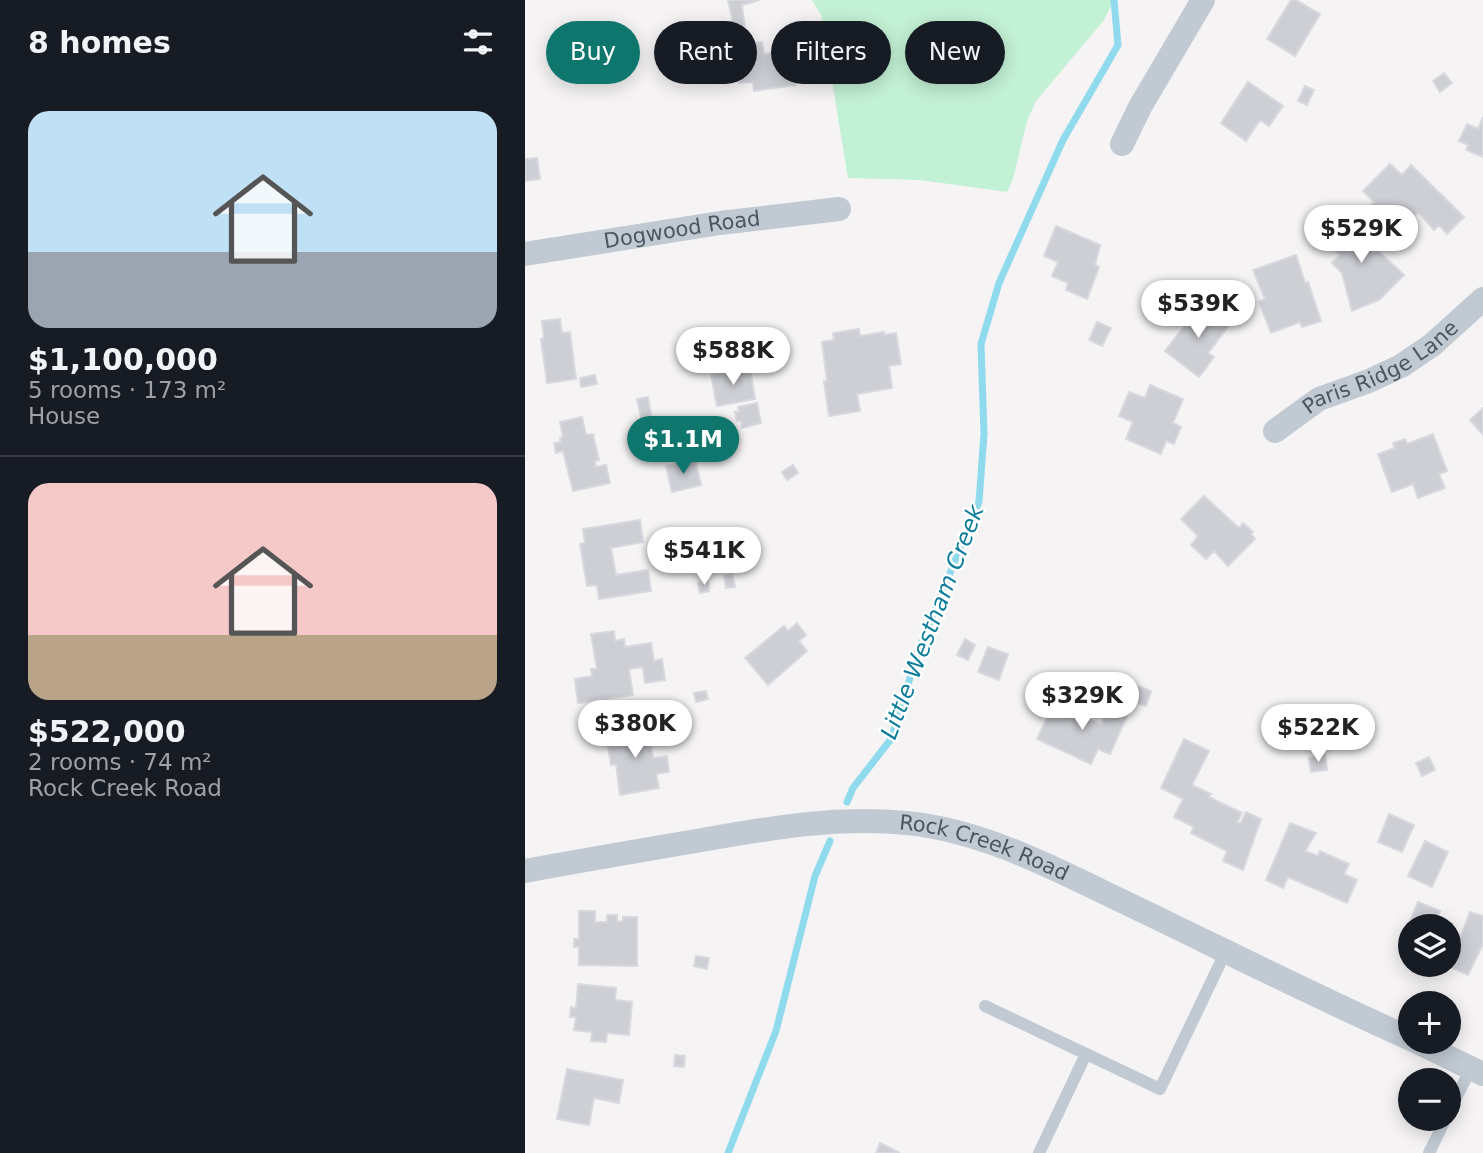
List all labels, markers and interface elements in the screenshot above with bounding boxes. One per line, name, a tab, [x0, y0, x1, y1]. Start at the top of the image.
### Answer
chip: Buy	[546, 21, 640, 84]
chip: Rent	[654, 21, 757, 84]
chip: Filters	[771, 21, 891, 84]
chip: New	[905, 21, 1005, 84]
icon: filters	[459, 23, 497, 61]
text: 8 homes	[28, 25, 171, 60]
icon: home	[200, 156, 326, 282]
pin: $529K	[1312, 205, 1410, 265]
street label: Dogwood Road	[602, 206, 762, 253]
text: $529K	[1320, 215, 1402, 241]
pin: $539K	[1149, 280, 1247, 340]
text: $539K	[1157, 290, 1239, 316]
street label: Paris Ridge Lane	[1298, 315, 1463, 419]
pin: $588K	[684, 328, 782, 387]
text: $588K	[692, 337, 774, 363]
text: $1,100,000	[28, 342, 218, 377]
text: 5 rooms · 173 m²	[28, 377, 226, 403]
text: House	[28, 403, 100, 429]
pin: $1.1M	[634, 416, 732, 476]
text: $1.1M	[643, 426, 723, 452]
water label: Little Westham Creek	[875, 500, 989, 743]
icon: home	[200, 528, 326, 654]
pin: $541K	[655, 528, 753, 587]
text: $541K	[663, 537, 745, 563]
pin: $329K	[1033, 672, 1131, 732]
text: $329K	[1041, 682, 1123, 708]
pin: $380K	[586, 700, 684, 760]
pin: $522K	[1269, 704, 1367, 764]
text: $380K	[594, 710, 676, 736]
text: $522,000	[28, 714, 186, 749]
text: $522K	[1277, 714, 1359, 740]
text: 2 rooms · 74 m²	[28, 749, 212, 775]
text: Rock Creek Road	[28, 775, 222, 801]
street label: Rock Creek Road	[898, 810, 1073, 886]
map controls	[1398, 914, 1461, 1131]
button: layers	[1398, 914, 1461, 977]
button: +	[1398, 991, 1461, 1054]
button: −	[1398, 1068, 1461, 1131]

